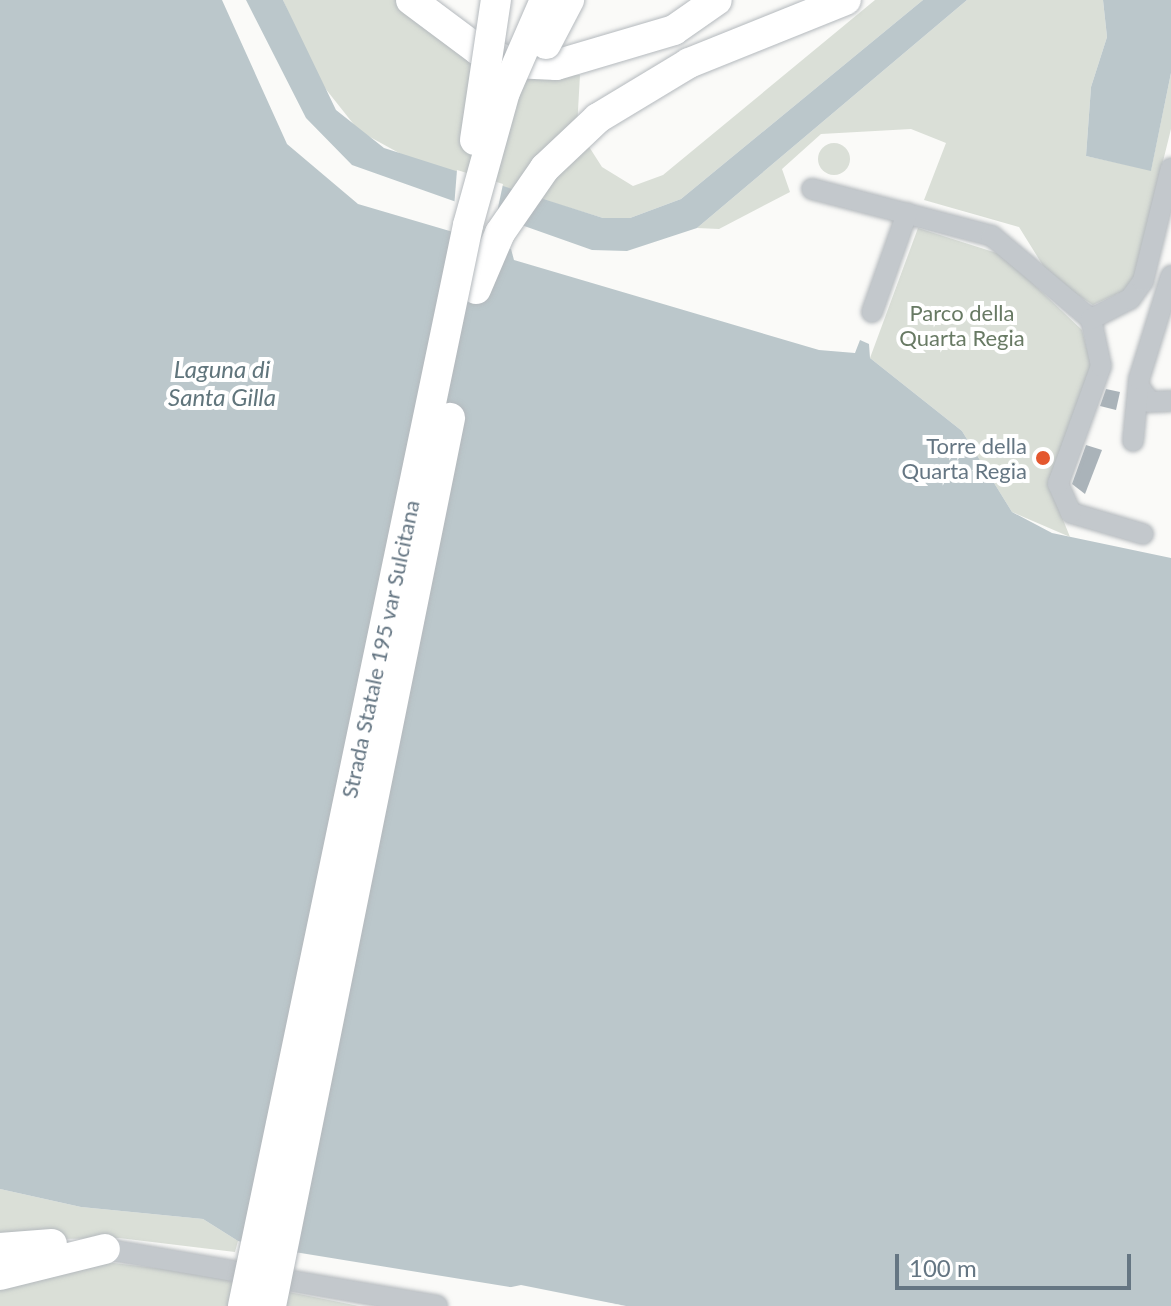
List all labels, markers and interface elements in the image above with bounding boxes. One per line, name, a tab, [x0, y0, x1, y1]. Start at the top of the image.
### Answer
park label: Parco della Quarta Regia	[899, 299, 1025, 350]
water label: Laguna di Santa Gilla	[168, 355, 276, 411]
place label: Torre della Quarta Regia	[902, 432, 1027, 484]
marker: Torre della Quarta Regia	[1034, 449, 1052, 467]
street label: Strada Statale 195 var Sulcitana	[335, 497, 425, 801]
scale bar	[899, 1238, 1135, 1288]
text: 100 m	[909, 1253, 977, 1282]

